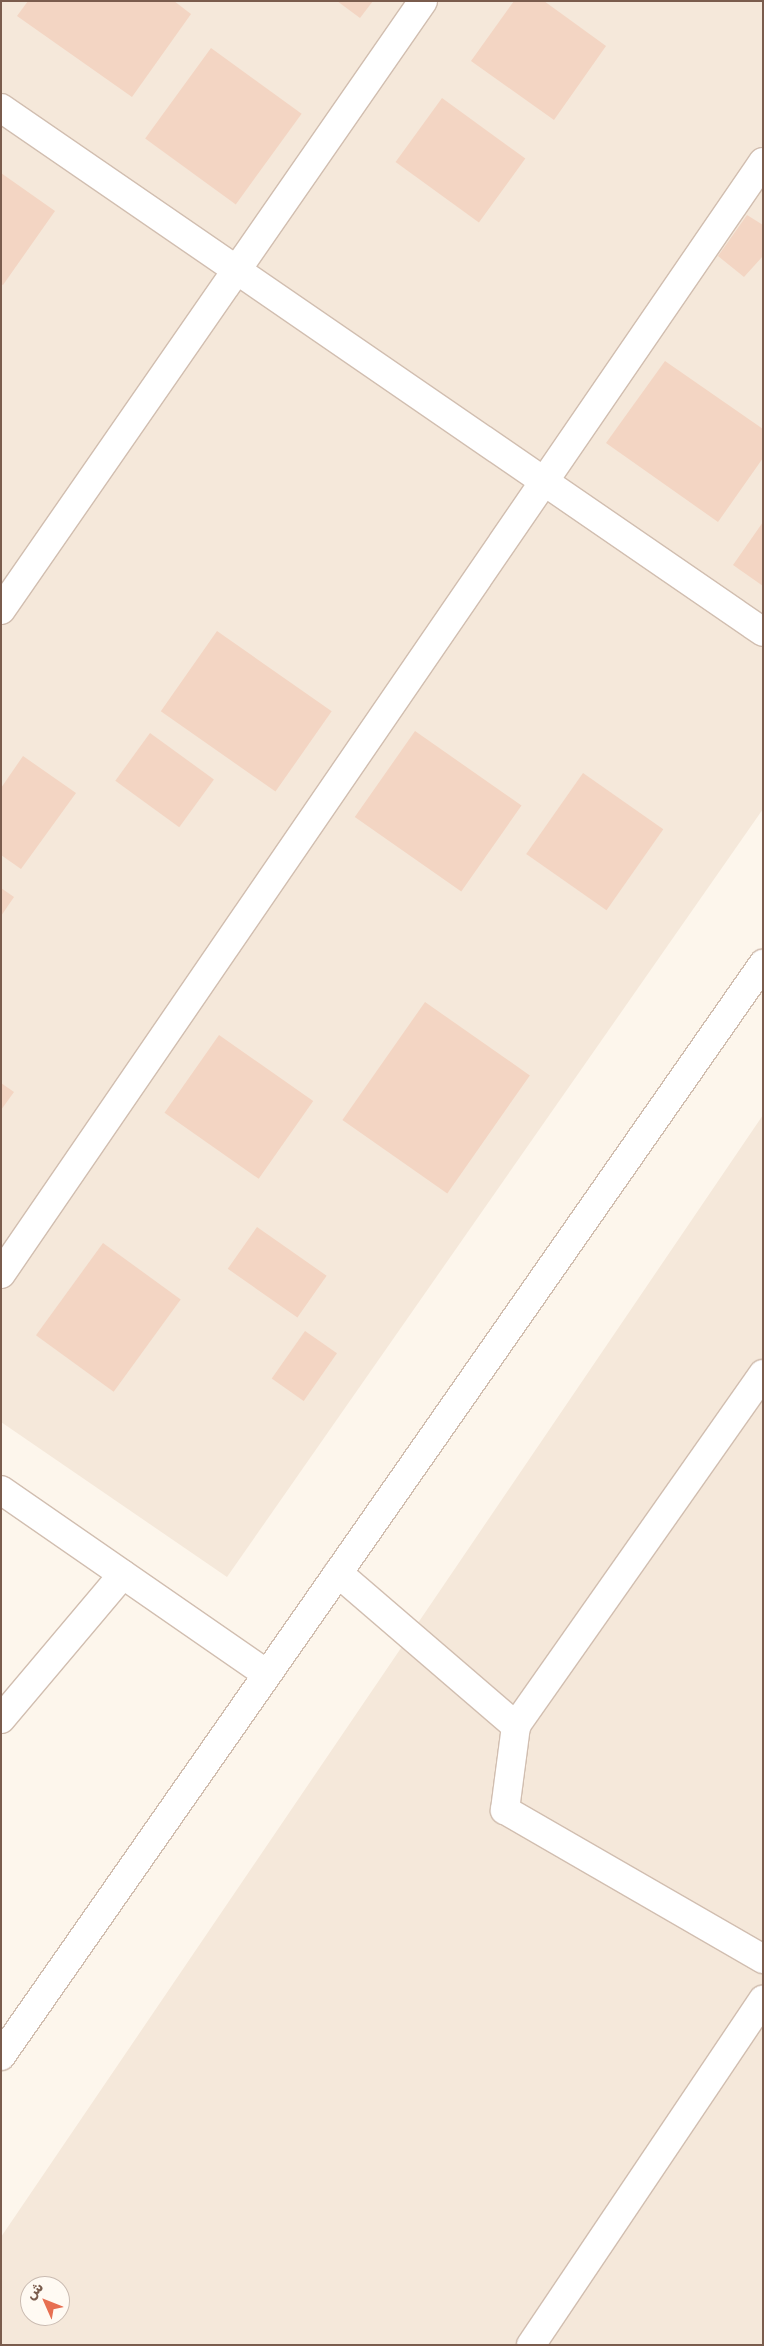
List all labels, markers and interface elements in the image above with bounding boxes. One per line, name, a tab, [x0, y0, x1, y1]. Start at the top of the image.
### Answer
north arrow	[20, 2276, 70, 2326]
text: ش	[22, 2279, 47, 2303]

